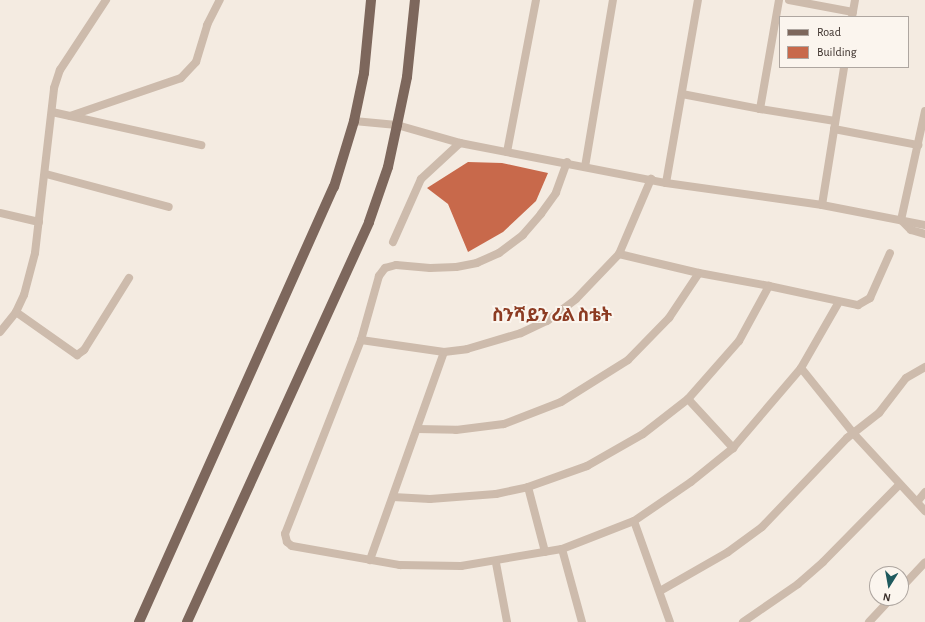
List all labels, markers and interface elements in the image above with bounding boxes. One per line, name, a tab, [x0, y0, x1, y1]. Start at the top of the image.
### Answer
legend	[779, 16, 909, 68]
text: Road	[817, 26, 841, 38]
text: Building	[817, 46, 857, 58]
district label: ስንሻይን ሪል ስቴት	[492, 305, 612, 327]
north arrow	[869, 566, 909, 606]
text: N	[882, 591, 892, 603]

